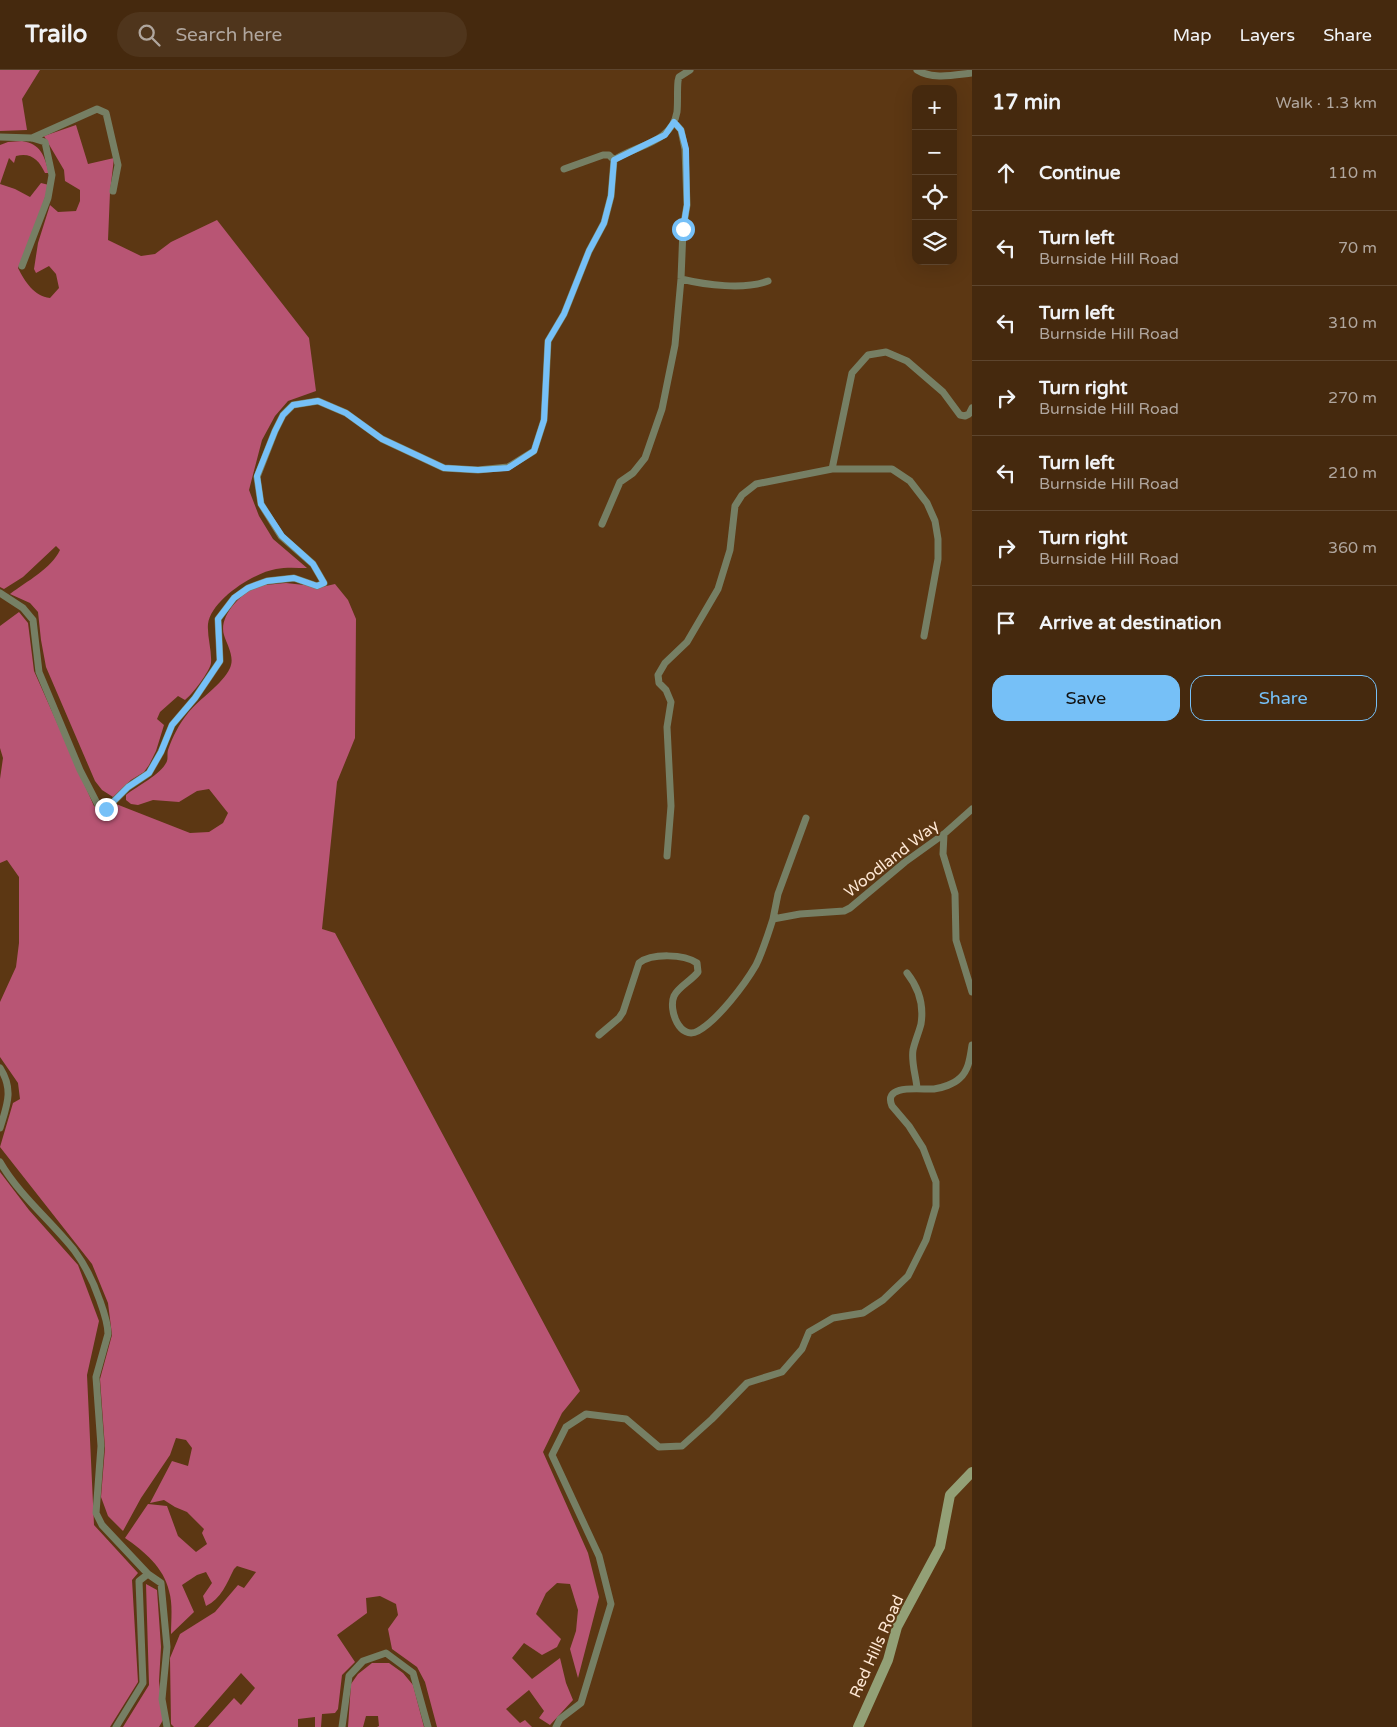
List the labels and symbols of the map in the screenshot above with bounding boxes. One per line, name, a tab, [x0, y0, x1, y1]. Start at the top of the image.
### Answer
route start	[672, 218, 695, 241]
route end	[95, 798, 118, 821]
street label: Woodland Way	[840, 815, 943, 902]
street label: Red Hills Road	[845, 1592, 909, 1701]

